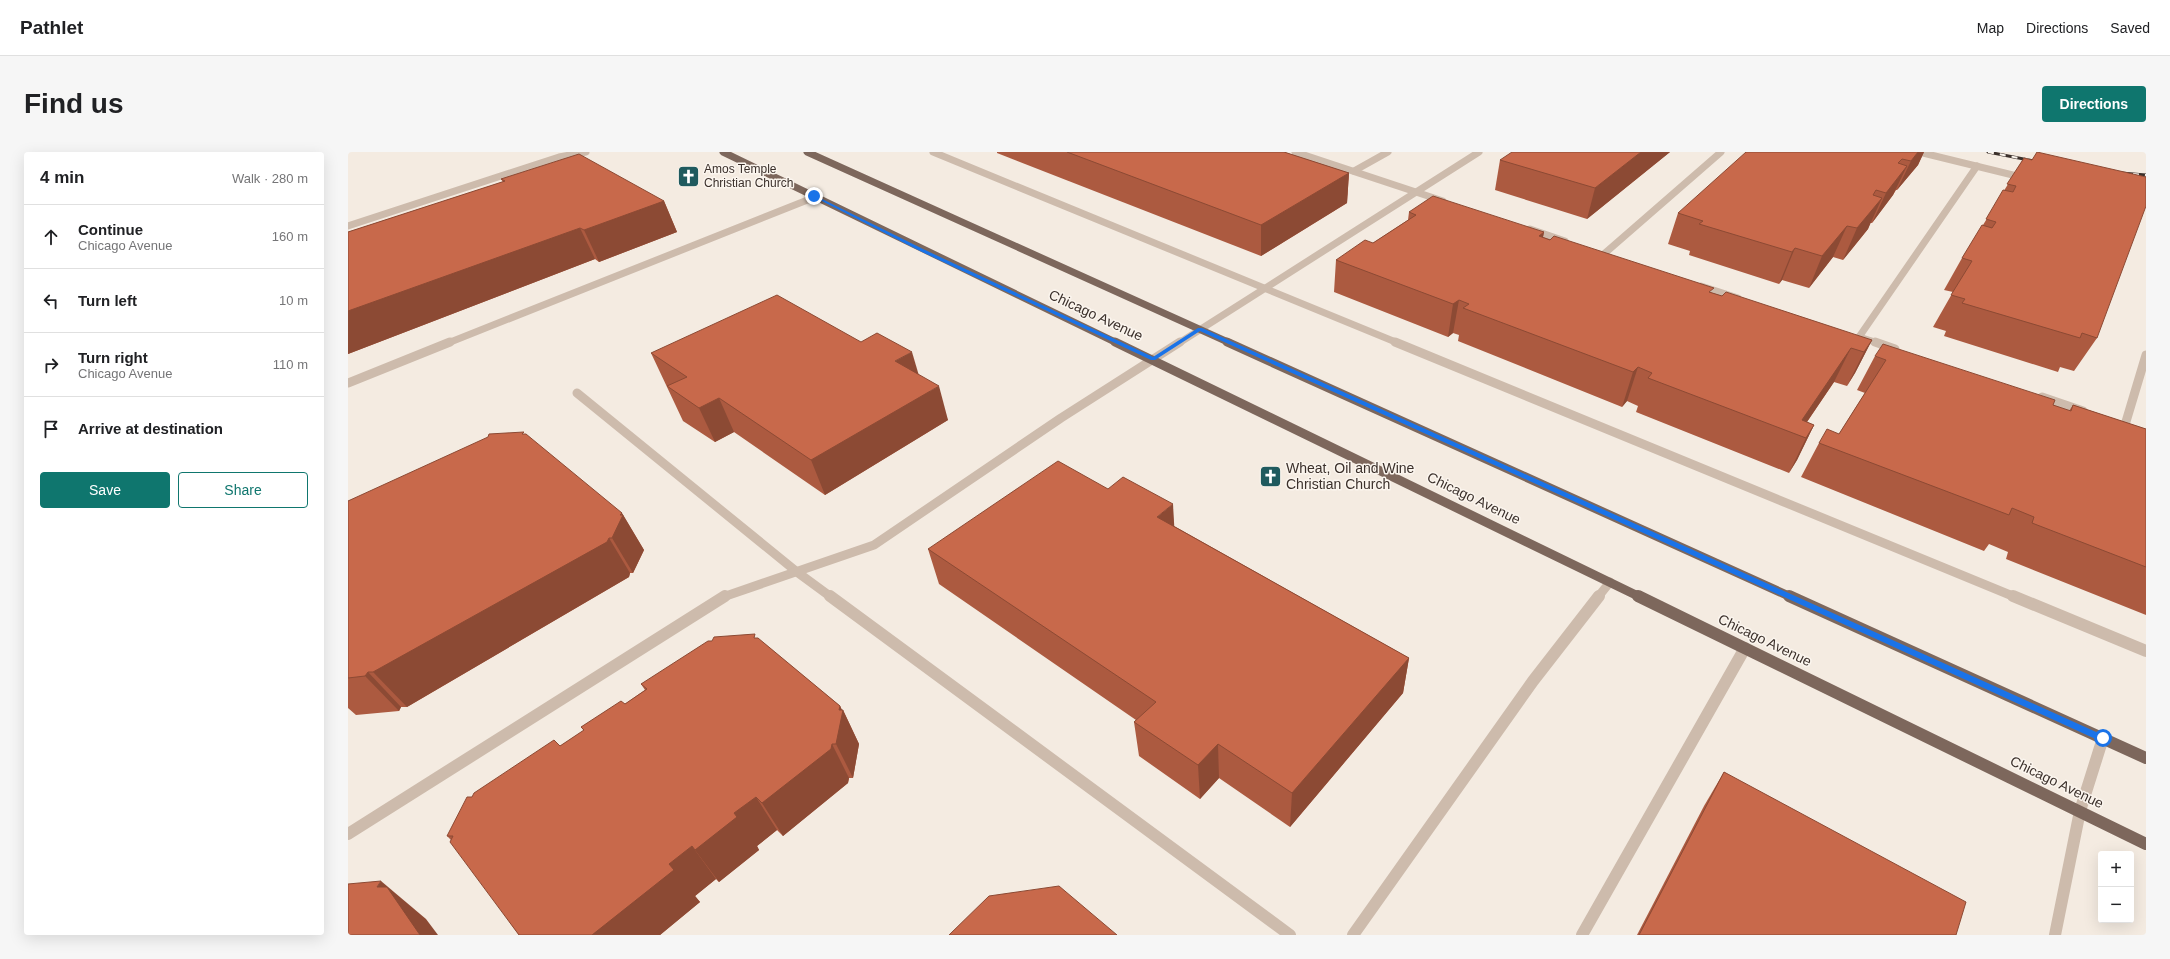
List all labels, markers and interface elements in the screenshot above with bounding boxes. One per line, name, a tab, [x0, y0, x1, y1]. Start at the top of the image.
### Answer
text: Pathlet	[20, 17, 83, 38]
text: Map	[1977, 20, 2004, 36]
text: Directions	[2026, 20, 2088, 36]
text: Saved	[2110, 20, 2150, 36]
button: Directions	[2042, 86, 2146, 122]
text: Find us	[24, 88, 124, 119]
place label: Amos Temple Christian Church	[704, 162, 793, 190]
church icon: Amos Temple Christian Church	[676, 163, 702, 189]
text: 4 min	[40, 168, 84, 187]
text: Walk · 280 m	[232, 171, 308, 186]
route end	[805, 187, 823, 205]
text: Continue	[78, 221, 143, 238]
icon: ahead	[40, 226, 62, 248]
text: 160 m	[272, 229, 308, 244]
text: Chicago Avenue	[78, 238, 172, 253]
street label: Chicago Avenue	[1047, 286, 1146, 344]
icon: left	[40, 290, 62, 312]
text: Turn left	[78, 292, 137, 309]
text: 10 m	[279, 293, 308, 308]
text: Turn right	[78, 349, 148, 366]
icon: right	[40, 354, 62, 376]
text: 110 m	[273, 357, 308, 372]
text: Chicago Avenue	[78, 366, 172, 381]
icon: arrive	[40, 418, 62, 440]
text: Arrive at destination	[78, 420, 223, 437]
place label: Wheat, Oil and Wine Christian Church	[1286, 460, 1415, 492]
church icon: Wheat, Oil and Wine Christian Church	[1257, 463, 1283, 489]
street label: Chicago Avenue	[1425, 469, 1523, 528]
button: Save	[40, 472, 170, 508]
button: Share	[178, 472, 308, 508]
street label: Chicago Avenue	[1716, 611, 1814, 670]
route start	[2094, 729, 2112, 747]
street label: Chicago Avenue	[2008, 753, 2106, 812]
map controls	[2098, 851, 2134, 923]
button: +	[2098, 851, 2134, 887]
button: −	[2098, 887, 2134, 923]

